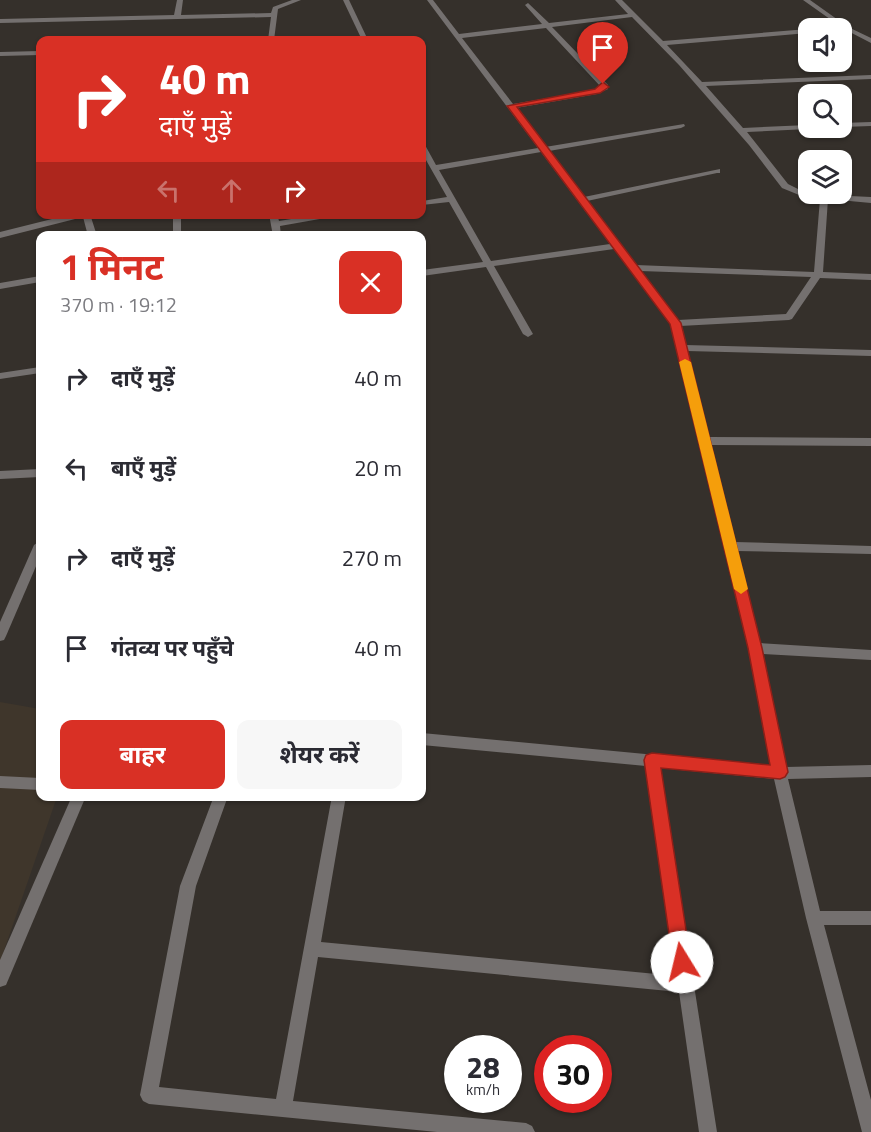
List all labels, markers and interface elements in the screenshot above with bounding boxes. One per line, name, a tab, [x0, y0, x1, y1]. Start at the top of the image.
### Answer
map controls	[798, 18, 852, 204]
button: sound	[798, 18, 852, 72]
pin	[577, 22, 628, 84]
icon: arrive	[586, 31, 619, 64]
text: 40 m	[159, 46, 251, 110]
icon: right	[60, 60, 138, 138]
button: search	[798, 84, 852, 138]
text: दाएँ मुड़ें	[159, 104, 232, 145]
button: layers	[798, 150, 852, 204]
icon: left	[152, 174, 185, 207]
icon: ahead	[215, 174, 248, 207]
icon: right	[278, 174, 311, 207]
text: 1 मिनट	[60, 239, 164, 294]
button: close	[339, 251, 402, 314]
text: 370 m · 19:12	[60, 289, 177, 320]
text: दाएँ मुड़ें	[111, 361, 175, 395]
text: 40 m	[354, 361, 402, 395]
icon: right	[60, 362, 93, 395]
text: बाएँ मुड़ें	[111, 451, 176, 485]
text: 20 m	[354, 451, 402, 485]
icon: left	[60, 452, 93, 485]
text: दाएँ मुड़ें	[111, 541, 175, 575]
text: 270 m	[342, 541, 402, 575]
icon: right	[60, 542, 93, 575]
text: गंतव्य पर पहुँचे	[111, 631, 234, 665]
text: 40 m	[354, 631, 402, 665]
icon: arrive	[60, 632, 93, 665]
button: बाहर	[60, 720, 225, 789]
button: शेयर करें	[237, 720, 402, 789]
position arrow	[650, 930, 714, 994]
speed limit sign: 30	[534, 1035, 612, 1113]
text: 28	[466, 1044, 500, 1090]
text: km/h	[466, 1078, 500, 1101]

